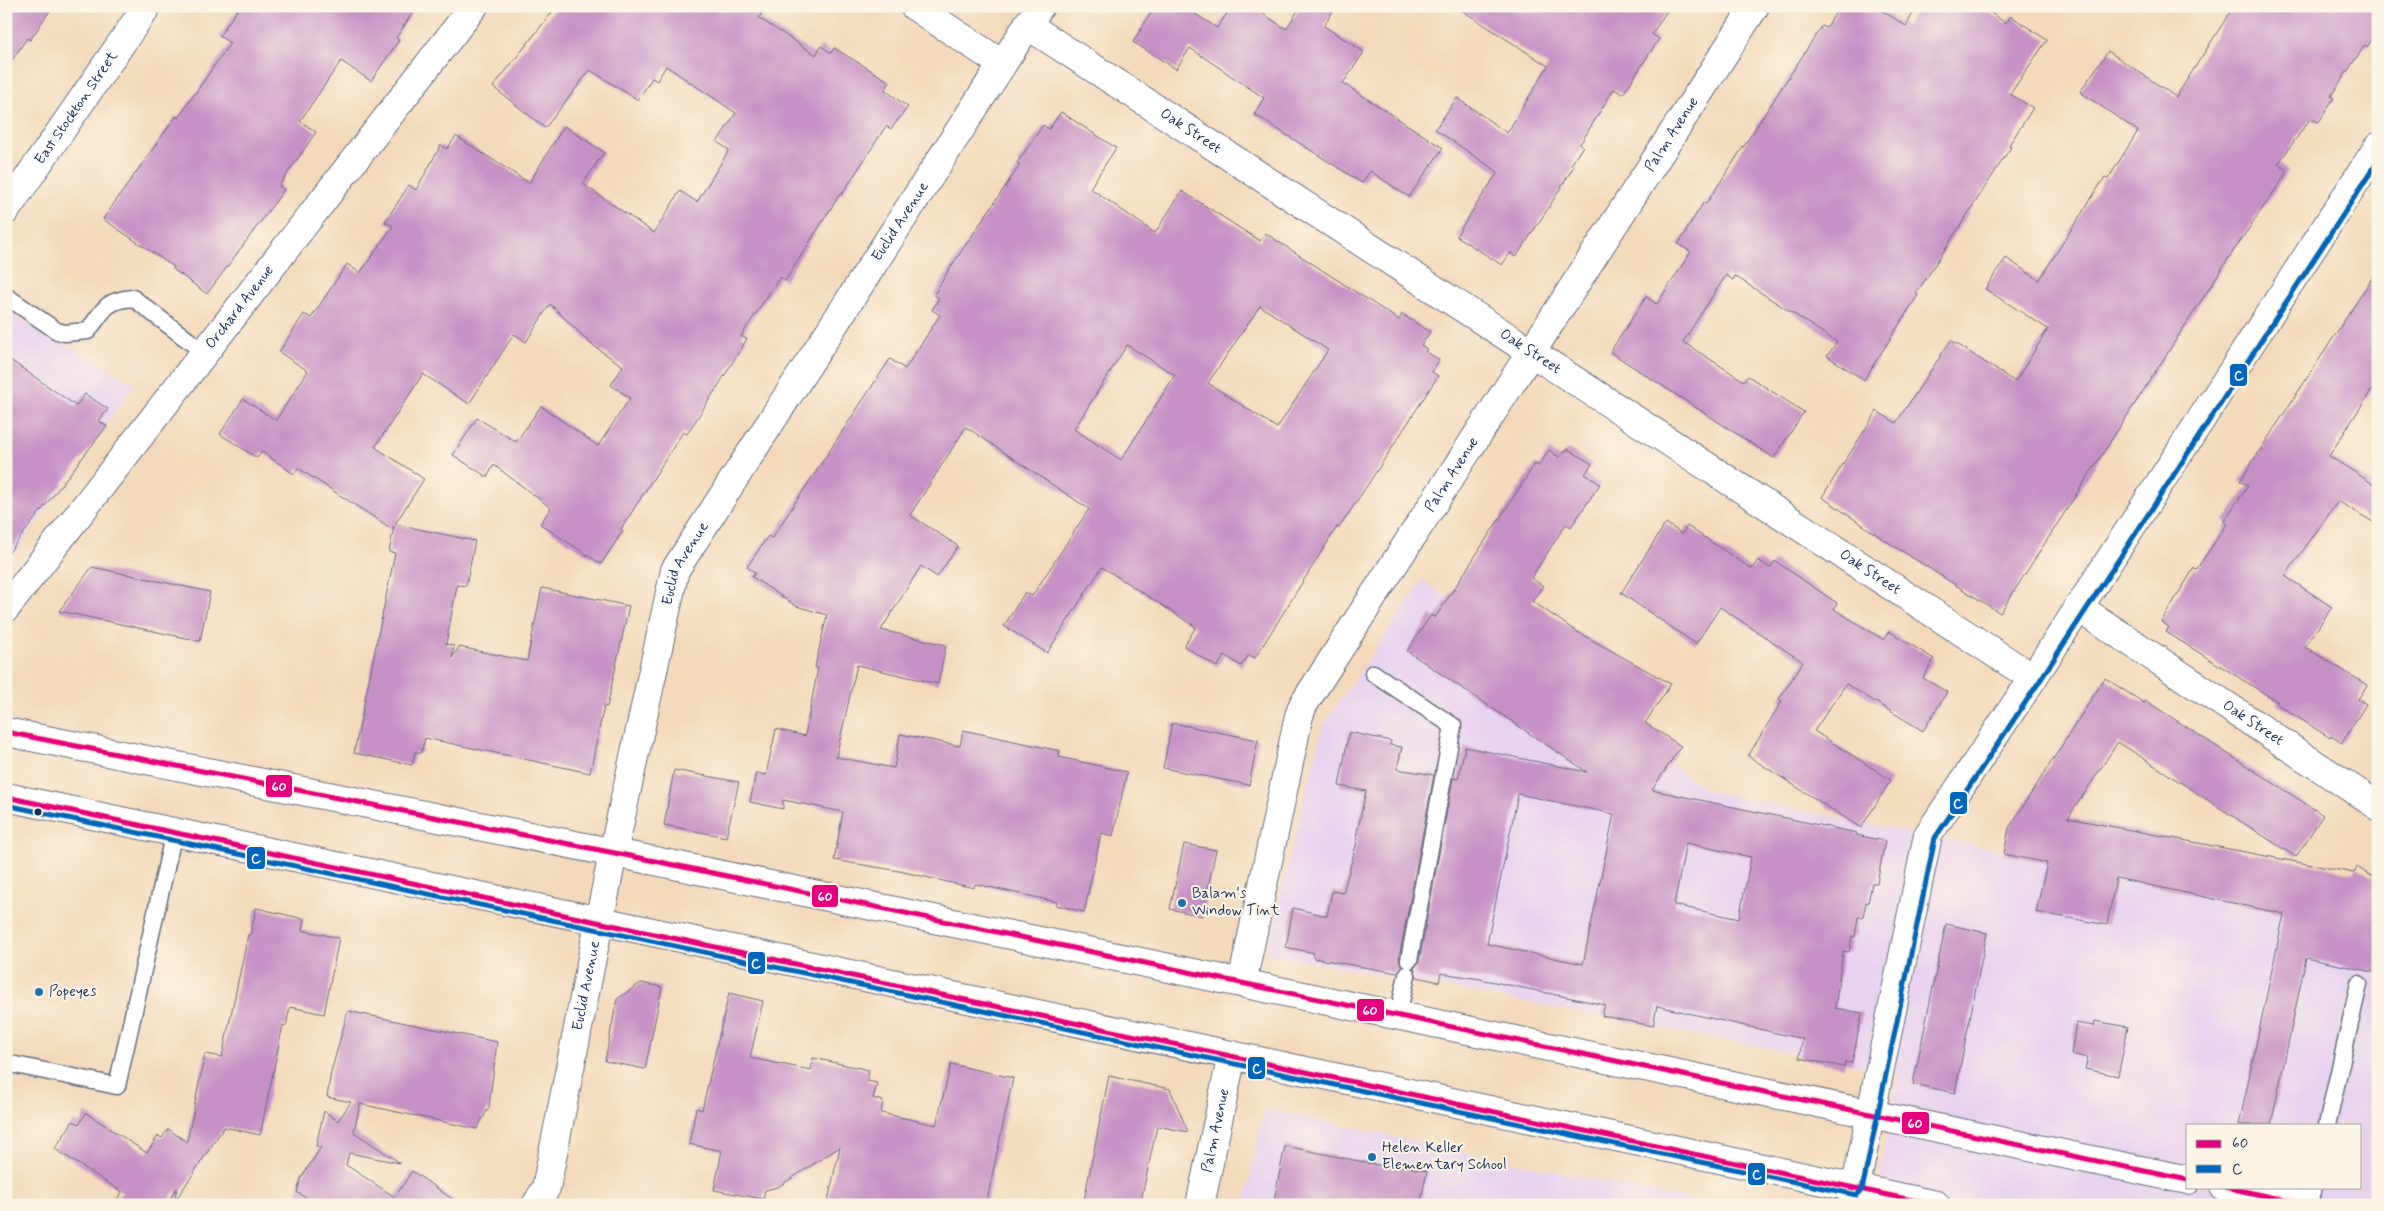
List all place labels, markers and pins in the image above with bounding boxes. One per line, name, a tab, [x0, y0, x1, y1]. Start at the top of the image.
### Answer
unlabelled marker	[33, 807, 43, 817]
place label: Balam's Window Tint	[1192, 884, 1280, 921]
marker: Balam's Window Tint	[1176, 897, 1188, 909]
place label: Popeyes	[49, 982, 97, 1002]
marker: Popeyes	[33, 986, 45, 998]
place label: Helen Keller Elementary School	[1382, 1138, 1507, 1175]
marker: Helen Keller Elementary School	[1366, 1151, 1378, 1163]

